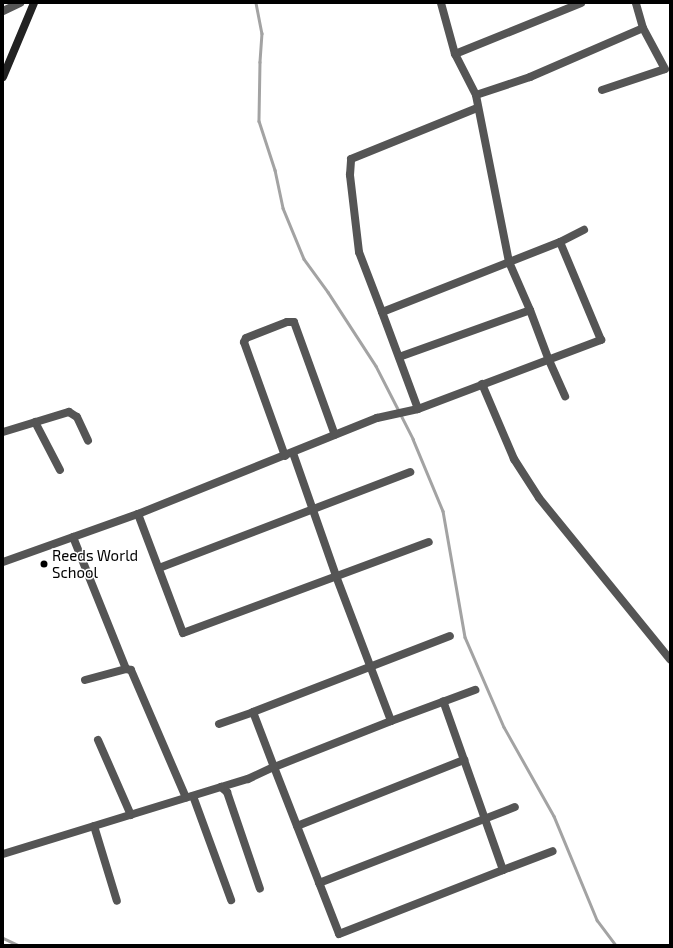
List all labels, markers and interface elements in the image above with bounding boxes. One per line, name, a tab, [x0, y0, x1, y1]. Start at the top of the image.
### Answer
place label: Reeds World School	[52, 546, 138, 581]
marker: Reeds World School	[39, 559, 49, 569]

